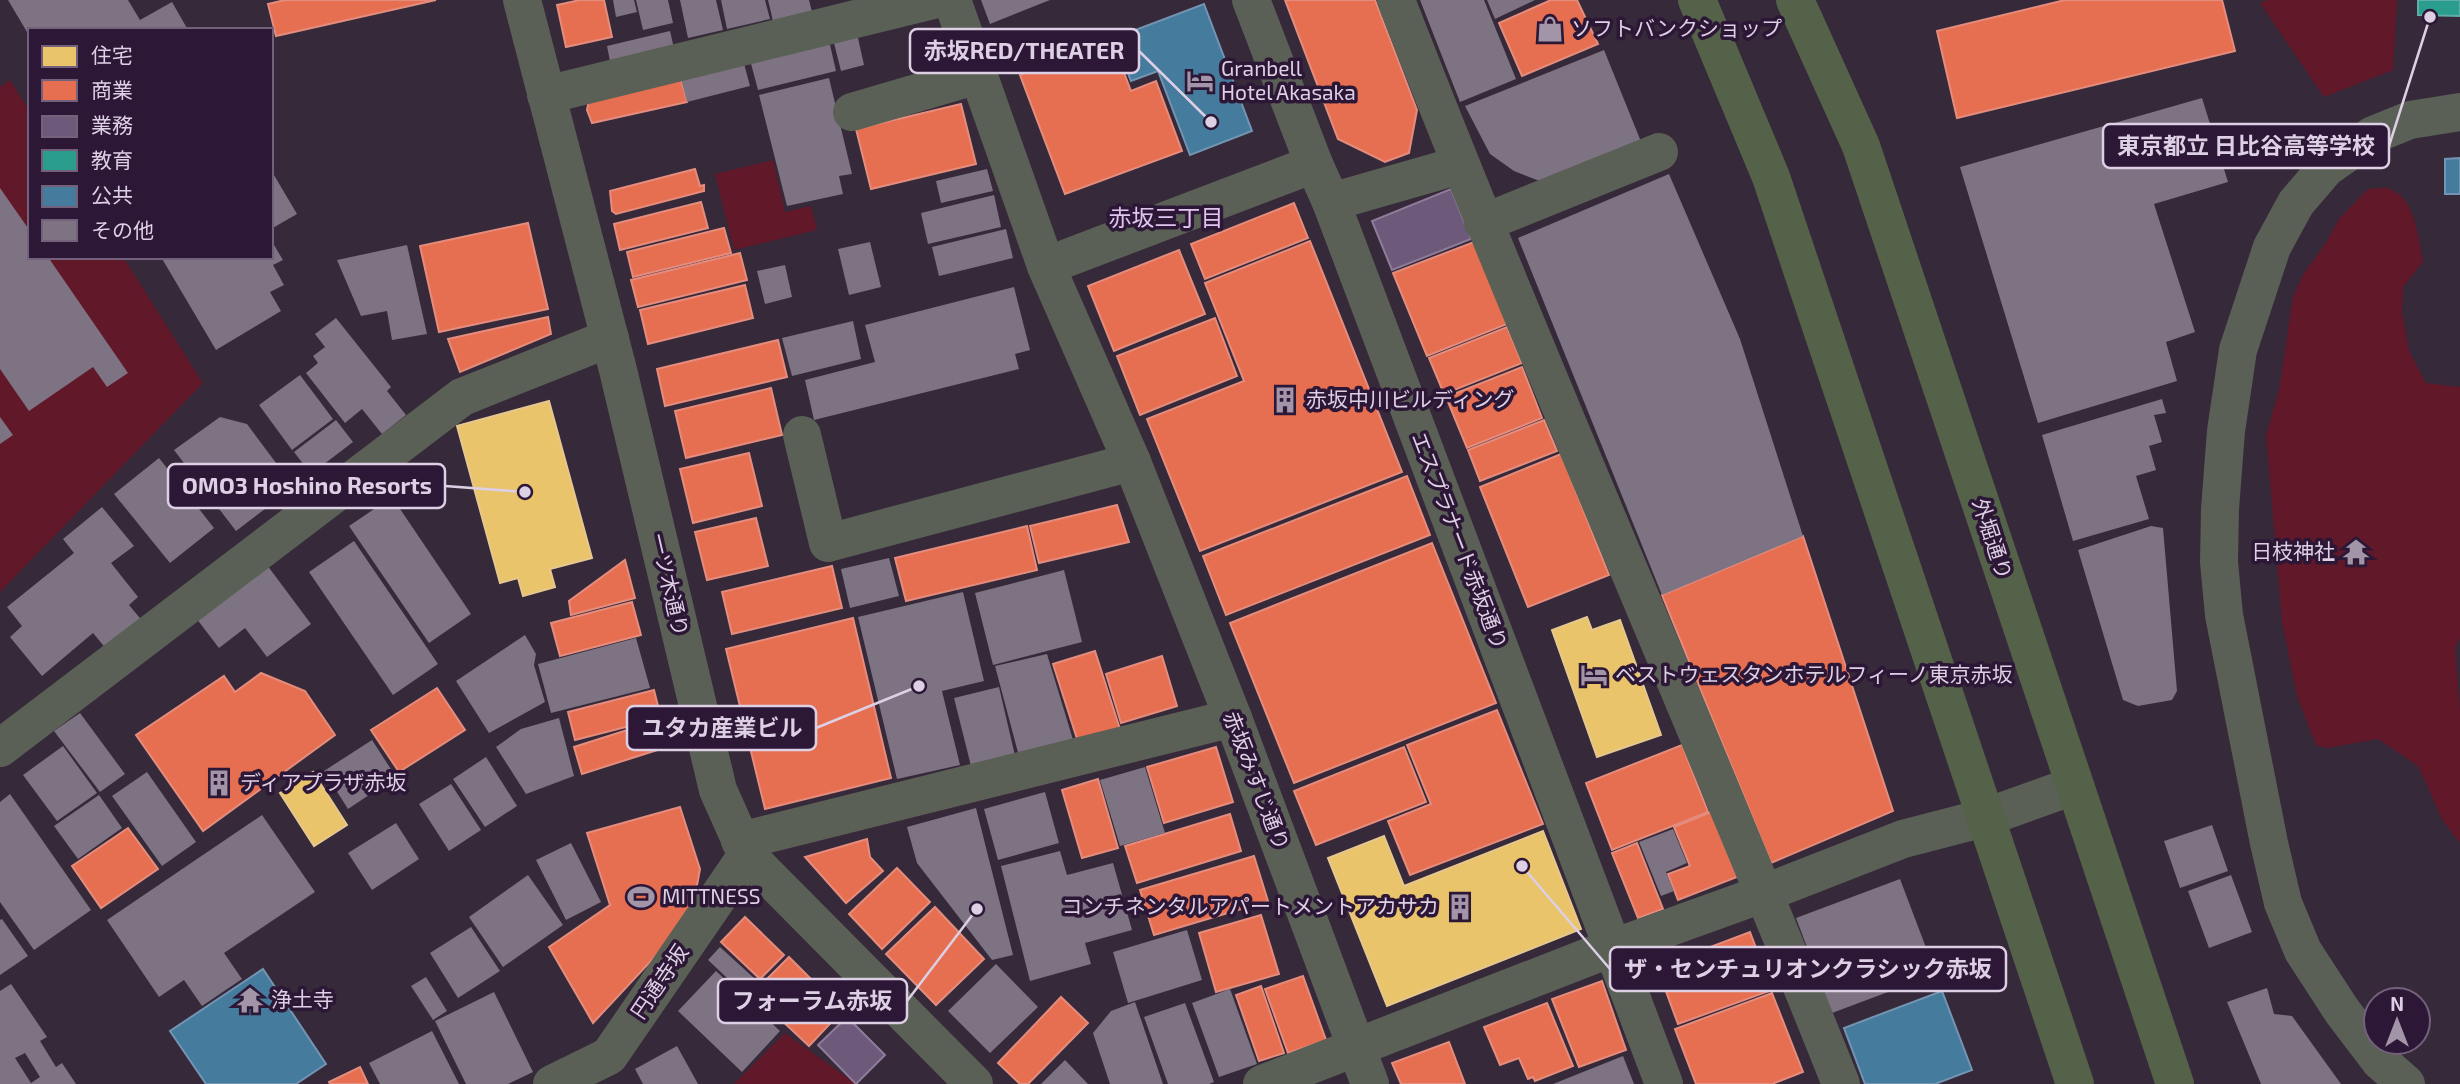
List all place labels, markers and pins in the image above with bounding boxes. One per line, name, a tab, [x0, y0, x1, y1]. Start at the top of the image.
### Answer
shop icon: ソフトバンクショップ	[1535, 14, 1565, 44]
place label: ソフトバンクショップ	[1571, 15, 1782, 40]
callout: 赤坂RED/THEATER	[910, 29, 1139, 73]
place label: Granbell Hotel Akasaka	[1221, 55, 1356, 104]
hotel icon: Granbell Hotel Akasaka	[1185, 66, 1215, 96]
callout: 東京都立 日比谷高等学校	[2103, 124, 2389, 168]
building icon: 赤坂中川ビルディング	[1270, 385, 1300, 415]
place label: 赤坂中川ビルディング	[1306, 386, 1515, 411]
callout: OMO3 Hoshino Resorts	[168, 464, 445, 508]
temple icon: 日枝神社	[2341, 537, 2371, 567]
place label: 日枝神社	[2251, 538, 2335, 563]
hotel icon: ベストウェスタンホテルフィーノ東京赤坂	[1579, 660, 1609, 690]
place label: ベストウェスタンホテルフィーノ東京赤坂	[1615, 661, 2013, 686]
callout: ユタカ産業ビル	[627, 706, 816, 750]
building icon: ディアプラザ赤坂	[204, 768, 234, 798]
place label: ディアプラザ赤坂	[240, 769, 407, 794]
sports icon: MITTNESS	[626, 882, 656, 912]
place label: MITTNESS	[662, 883, 760, 908]
building icon: コンチネンタルアパートメントアカサカ	[1445, 892, 1475, 922]
place label: コンチネンタルアパートメントアカサカ	[1061, 893, 1439, 918]
callout: ザ・センチュリオンクラシック赤坂	[1610, 947, 2006, 991]
callout: フォーラム赤坂	[718, 979, 907, 1023]
temple icon: 浄土寺	[235, 985, 265, 1015]
place label: 浄土寺	[271, 986, 334, 1011]

